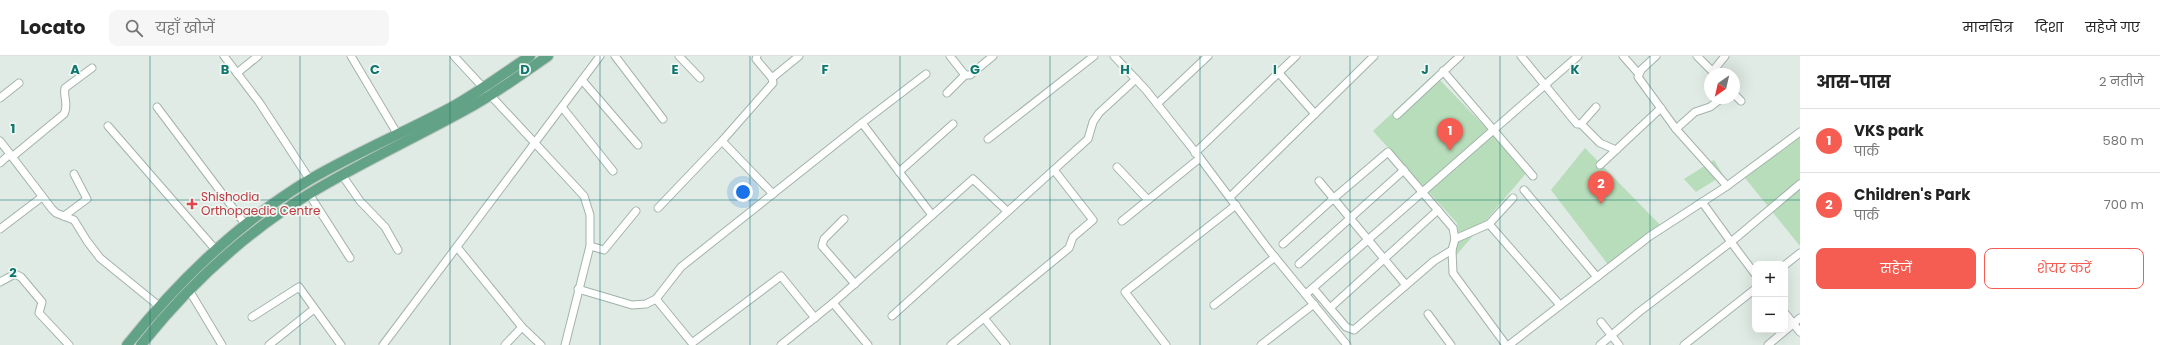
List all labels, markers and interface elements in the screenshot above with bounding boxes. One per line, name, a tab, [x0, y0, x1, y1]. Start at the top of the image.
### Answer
search box	[109, 10, 389, 46]
text: Locato	[20, 14, 85, 41]
icon: search	[123, 17, 145, 39]
text: यहाँ खोजें	[155, 17, 215, 38]
text: मानचित्र	[1963, 17, 2013, 37]
text: दिशा	[2035, 17, 2063, 37]
text: सहेजे गए	[2085, 17, 2140, 37]
text: A	[70, 60, 80, 79]
text: B	[221, 60, 230, 79]
text: C	[370, 60, 380, 79]
text: D	[520, 60, 530, 79]
text: E	[671, 60, 679, 79]
text: F	[821, 60, 829, 79]
text: G	[970, 60, 980, 79]
text: H	[1120, 60, 1130, 79]
text: I	[1273, 60, 1277, 79]
text: J	[1421, 60, 1429, 79]
text: K	[1570, 60, 1580, 79]
north arrow	[1704, 68, 1740, 104]
text: आस-पास	[1816, 70, 1891, 94]
text: 2 नतीजे	[2099, 72, 2144, 91]
pin: 1	[1437, 118, 1463, 151]
text: 1	[11, 119, 15, 138]
text: VKS park	[1854, 120, 1924, 141]
text: 1	[1827, 131, 1831, 150]
text: 580 m	[2103, 131, 2144, 150]
text: पार्क	[1854, 142, 1879, 161]
pin: 2	[1588, 171, 1614, 204]
your location	[733, 182, 753, 202]
text: Children's Park	[1854, 184, 1970, 205]
place label: Shishodia Orthopaedic Centre	[201, 188, 321, 219]
text: 2	[1825, 195, 1833, 214]
text: 700 m	[2104, 195, 2144, 214]
marker: Shishodia Orthopaedic Centre	[186, 198, 198, 210]
text: पार्क	[1854, 206, 1879, 225]
button: सहेजें	[1816, 248, 1976, 289]
button: शेयर करें	[1984, 248, 2144, 289]
map controls	[1752, 261, 1788, 333]
button: +	[1752, 261, 1788, 297]
text: 2	[9, 263, 17, 282]
button: −	[1752, 297, 1788, 333]

